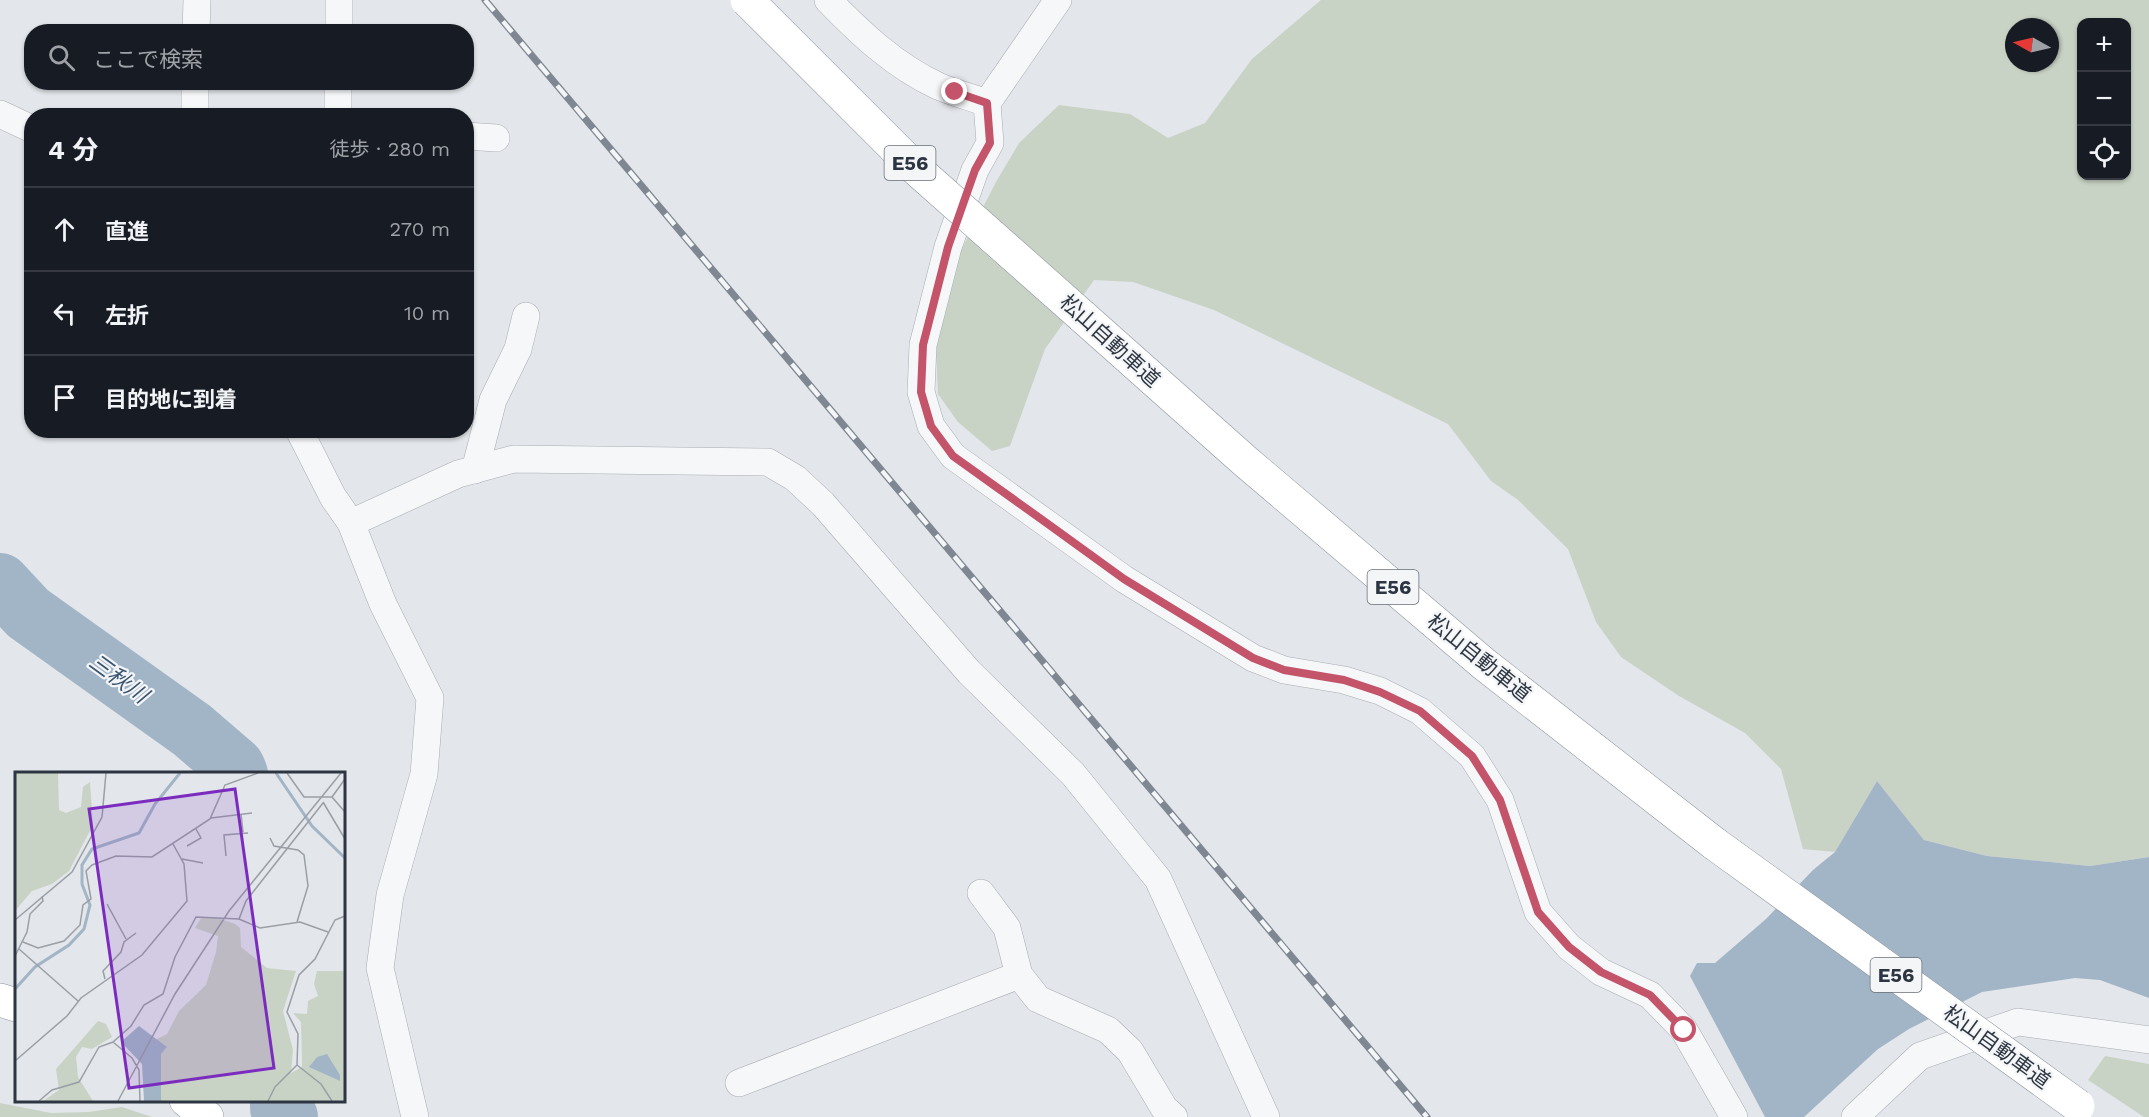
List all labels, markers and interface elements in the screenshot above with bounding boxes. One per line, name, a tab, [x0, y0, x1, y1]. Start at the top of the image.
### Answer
north arrow	[2005, 18, 2059, 72]
map controls	[2077, 18, 2131, 180]
button: +	[2077, 18, 2131, 72]
search box	[24, 24, 474, 90]
icon: search	[45, 41, 78, 74]
text: ここで検索	[93, 47, 203, 72]
button: −	[2077, 72, 2131, 126]
route end	[941, 78, 967, 104]
button: locate	[2077, 126, 2131, 180]
text: 4 分	[48, 135, 98, 165]
text: 徒歩 · 280 m	[330, 137, 450, 161]
road number: E56	[884, 146, 936, 180]
icon: ahead	[48, 213, 81, 246]
text: 270 m	[390, 217, 450, 241]
text: 直進	[105, 219, 149, 244]
street label: 松山自動車道	[1055, 289, 1166, 392]
icon: left	[48, 297, 81, 330]
text: 10 m	[404, 301, 450, 325]
text: 左折	[105, 303, 149, 328]
icon: arrive	[48, 381, 81, 414]
text: 目的地に到着	[105, 387, 237, 412]
road number: E56	[1368, 570, 1418, 604]
street label: 松山自動車道	[1422, 608, 1536, 707]
water label: 三秋川	[85, 649, 154, 709]
inset map	[15, 772, 345, 1102]
road number: E56	[1870, 958, 1922, 992]
street label: 松山自動車道	[1939, 999, 2056, 1094]
route start	[1670, 1016, 1696, 1042]

